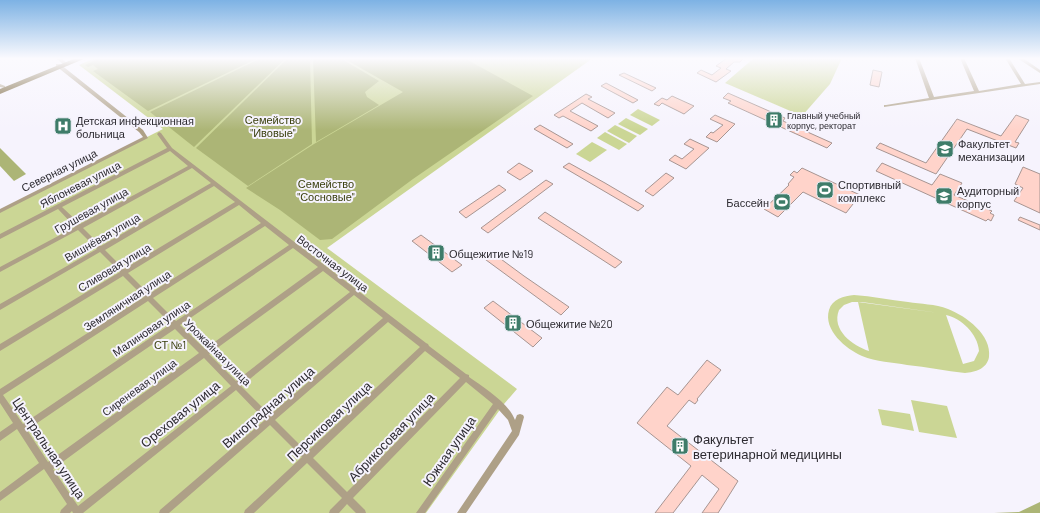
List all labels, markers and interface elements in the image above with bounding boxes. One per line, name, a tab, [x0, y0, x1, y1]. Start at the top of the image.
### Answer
building icon: Главный учебный корпус, ректорат	[764, 110, 784, 130]
place label: Главный учебный корпус, ректорат	[787, 110, 860, 131]
park label: Семейство "Ивовые"	[245, 113, 301, 139]
place label: Детская инфекционная больница	[76, 114, 194, 140]
hospital icon: Детская инфекционная больница	[53, 116, 73, 136]
place label: Факультет механизации	[958, 137, 1025, 163]
school or university icon: Факультет механизации	[935, 139, 955, 159]
street label: Северная улица	[19, 146, 100, 194]
street label: Яблоневая улица	[37, 158, 123, 210]
park label: Семейство "Сосновые"	[297, 177, 355, 203]
place label: Спортивный комплекс	[838, 178, 901, 204]
sports icon: Спортивный комплекс	[815, 180, 835, 200]
street label: Грушевая улица	[52, 184, 131, 236]
place label: Аудиторный корпус	[957, 184, 1019, 210]
school or university icon: Аудиторный корпус	[934, 186, 954, 206]
sports icon: Бассейн	[772, 192, 792, 212]
place label: Бассейн	[726, 196, 769, 209]
street label: Вишнёвая улица	[62, 210, 143, 264]
street label: Восточная улица	[295, 232, 372, 295]
street label: Сливовая улица	[75, 240, 153, 294]
building icon: Общежитие №19	[426, 243, 446, 263]
place label: Общежитие №19	[449, 247, 533, 260]
street label: Земляничная улица	[81, 267, 174, 333]
street label: Малиновая улица	[110, 297, 193, 359]
building icon: Общежитие №20	[503, 313, 523, 333]
street label: Урожайная улица	[182, 316, 255, 389]
place label: Общежитие №20	[526, 317, 613, 330]
park label: СТ №1	[154, 338, 186, 351]
street label: Сиреневая улица	[99, 355, 179, 418]
street label: Виноградная улица	[219, 362, 318, 451]
street label: Ореховая улица	[137, 377, 223, 451]
street label: Персиковая улица	[283, 377, 375, 464]
street label: Абрикосовая улица	[345, 389, 438, 485]
street label: Центральная улица	[9, 394, 89, 502]
street label: Южная улица	[419, 412, 479, 489]
place label: Факультет ветеринарной медицины	[693, 431, 842, 462]
building icon: Факультет ветеринарной медицины	[670, 436, 690, 456]

